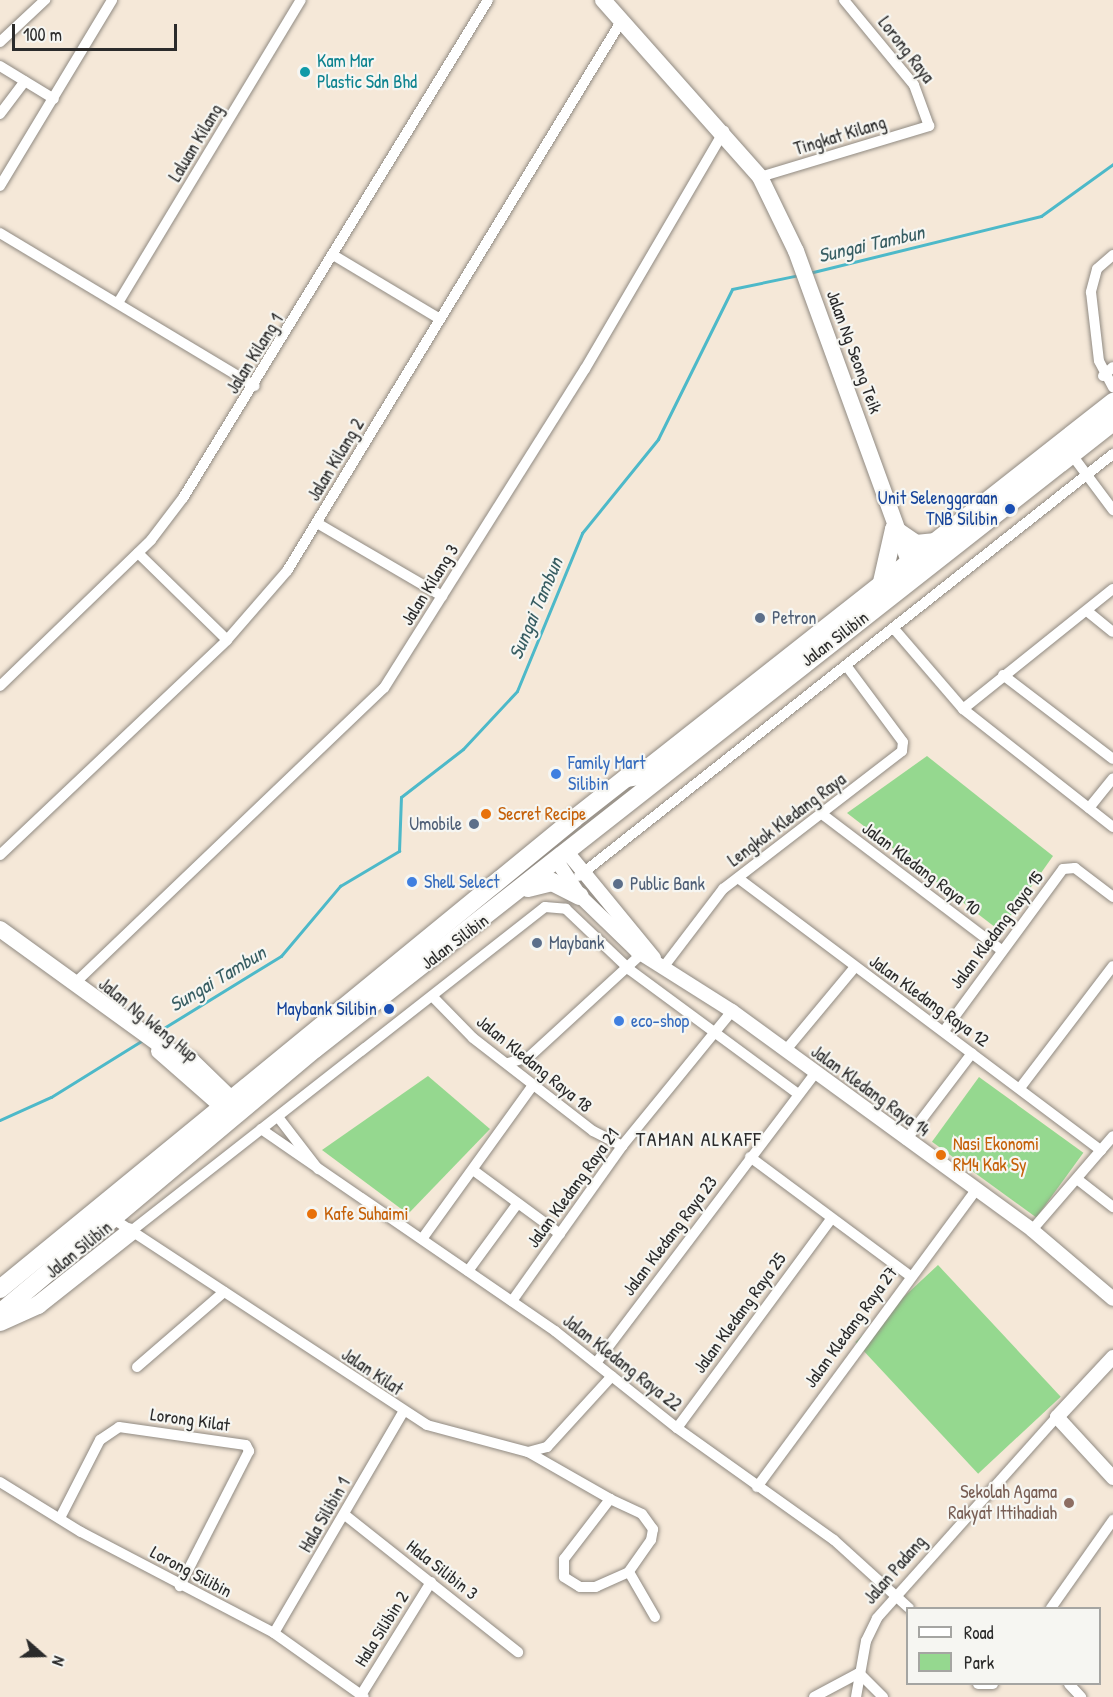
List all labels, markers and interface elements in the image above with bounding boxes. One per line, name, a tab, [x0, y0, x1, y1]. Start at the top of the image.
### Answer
scale bar	[15, 12, 180, 50]
street label: Lorong Raya	[873, 12, 939, 88]
text: 100 m	[23, 22, 62, 47]
place label: Kam Mar Plastic Sdn Bhd	[317, 51, 417, 94]
marker: Kam Mar Plastic Sdn Bhd	[298, 65, 312, 79]
street label: Laluan Kilang	[164, 100, 228, 186]
street label: Tingkat Kilang	[791, 112, 889, 160]
water label: Sungai Tambun	[816, 219, 926, 267]
street label: Jalan Ng Seong Teik	[822, 287, 886, 417]
street label: Jalan Kilang 1	[222, 310, 288, 398]
street label: Jalan Kilang 2	[303, 415, 369, 505]
place label: Unit Selenggaraan TNB Silibin	[878, 488, 998, 530]
marker: Unit Selenggaraan TNB Silibin	[1003, 502, 1017, 516]
street label: Jalan Kilang 3	[397, 540, 463, 630]
water label: Sungai Tambun	[503, 554, 567, 662]
place label: Petron	[772, 607, 816, 629]
street label: Jalan Silibin	[797, 607, 873, 671]
marker: Petron	[753, 611, 767, 625]
place label: Family Mart Silibin	[568, 753, 646, 795]
marker: Family Mart Silibin	[549, 767, 563, 781]
street label: Lengkok Kledang Raya	[724, 769, 850, 871]
place label: Secret Recipe	[498, 803, 586, 825]
marker: Secret Recipe	[479, 807, 493, 821]
place label: Umobile	[409, 813, 462, 835]
marker: Umobile	[467, 817, 481, 831]
street label: Jalan Kledang Raya 10	[858, 818, 984, 920]
street label: Jalan Kledang Raya 15	[946, 867, 1048, 993]
place label: Shell Select	[424, 871, 499, 893]
place label: Public Bank	[630, 873, 705, 895]
marker: Shell Select	[405, 875, 419, 889]
marker: Public Bank	[611, 877, 625, 891]
street label: Jalan Silibin	[417, 910, 493, 974]
place label: Maybank	[549, 932, 604, 954]
marker: Maybank	[530, 936, 544, 950]
water label: Sungai Tambun	[164, 940, 270, 1016]
street label: Jalan Kledang Raya 12	[865, 950, 993, 1052]
street label: Jalan Ng Weng Hup	[94, 973, 202, 1067]
place label: Maybank Silibin	[277, 998, 377, 1020]
marker: Maybank Silibin	[382, 1002, 396, 1016]
place label: eco-shop	[631, 1010, 689, 1032]
street label: Jalan Kledang Raya 18	[472, 1011, 596, 1117]
marker: eco-shop	[612, 1014, 626, 1028]
street label: Jalan Kledang Raya 14	[807, 1041, 933, 1141]
street label: Jalan Kledang Raya 21	[522, 1124, 624, 1252]
district label: TAMAN ALKAFF	[636, 1126, 762, 1150]
place label: Nasi Ekonomi RM4 Kak Sy	[953, 1134, 1039, 1176]
marker: Nasi Ekonomi RM4 Kak Sy	[934, 1148, 948, 1162]
street label: Jalan Kledang Raya 23	[618, 1172, 722, 1300]
place label: Kafe Suhaimi	[324, 1203, 409, 1225]
marker: Kafe Suhaimi	[305, 1207, 319, 1221]
street label: Jalan Silibin	[42, 1217, 116, 1283]
street label: Jalan Kledang Raya 25	[689, 1249, 791, 1377]
street label: Jalan Kledang Raya 27	[800, 1262, 902, 1392]
street label: Jalan Kledang Raya 22	[558, 1310, 686, 1416]
street label: Jalan Kilat	[337, 1344, 407, 1400]
street label: Lorong Kilat	[149, 1404, 231, 1436]
street label: Hala Silibin 1	[295, 1474, 355, 1556]
place label: Sekolah Agama Rakyat Ittihadiah	[948, 1482, 1057, 1524]
marker: Sekolah Agama Rakyat Ittihadiah	[1062, 1496, 1076, 1510]
street label: Jalan Padang	[859, 1531, 931, 1609]
street label: Hala Silibin 3	[402, 1536, 482, 1604]
street label: Lorong Silibin	[147, 1542, 235, 1602]
street label: Hala Silibin 2	[350, 1587, 414, 1671]
legend	[906, 1607, 1101, 1685]
text: Road	[964, 1620, 994, 1645]
north arrow	[12, 1625, 72, 1685]
text: Park	[964, 1650, 994, 1675]
text: N	[47, 1653, 71, 1669]

